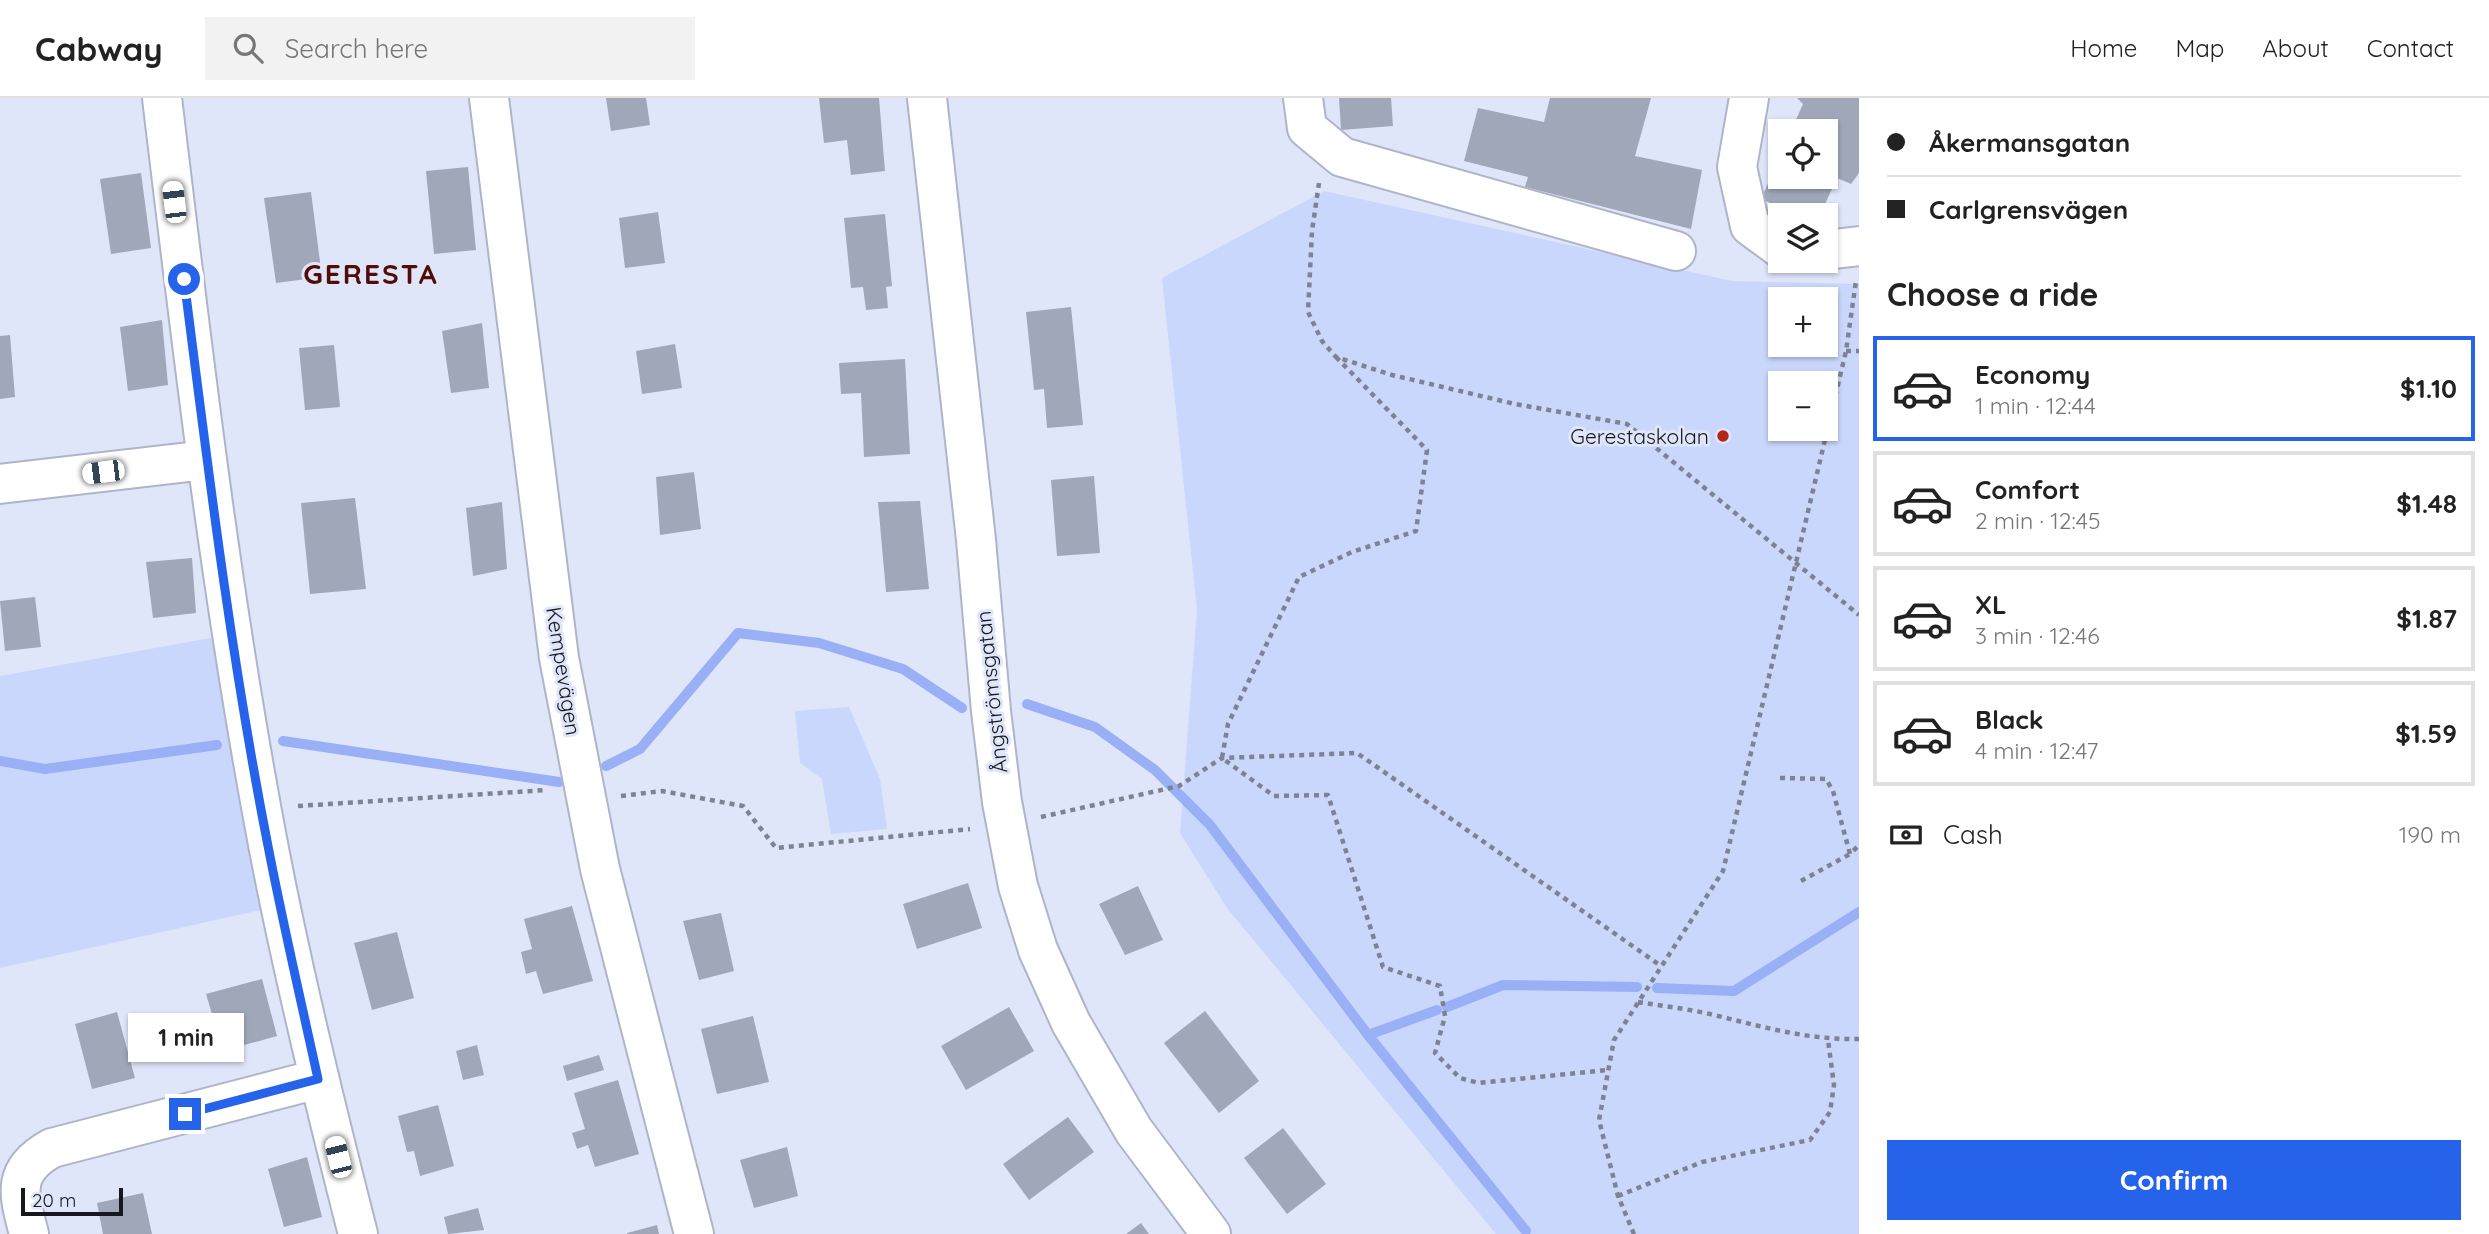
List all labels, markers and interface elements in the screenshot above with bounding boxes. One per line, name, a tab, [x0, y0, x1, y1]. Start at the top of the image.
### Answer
search box	[205, 17, 695, 80]
text: Cabway	[35, 28, 163, 69]
icon: search	[229, 29, 267, 67]
text: Search here	[285, 32, 428, 65]
text: Home	[2070, 33, 2137, 63]
text: Map	[2175, 33, 2224, 63]
text: About	[2262, 33, 2329, 63]
text: Contact	[2367, 33, 2454, 63]
map controls	[1768, 119, 1838, 441]
button: locate	[1768, 119, 1838, 189]
text: Åkermansgatan	[1929, 126, 2130, 159]
car	[162, 180, 187, 224]
text: Carlgrensvägen	[1929, 193, 2128, 226]
button: layers	[1768, 203, 1838, 273]
district label: GERESTA	[303, 256, 439, 291]
route start	[168, 263, 200, 295]
text: Choose a ride	[1887, 274, 2099, 314]
button: +	[1768, 287, 1838, 357]
icon: car	[1891, 357, 1954, 420]
text: Economy	[1975, 358, 2090, 391]
button: −	[1768, 371, 1838, 441]
text: $1.10	[2400, 372, 2457, 405]
text: 1 min · 12:44	[1975, 391, 2096, 420]
place label: Gerestaskolan	[1570, 423, 1709, 449]
marker: Gerestaskolan	[1715, 428, 1731, 444]
car	[81, 459, 126, 485]
icon: car	[1891, 472, 1954, 535]
text: Comfort	[1975, 473, 2080, 506]
text: $1.48	[2396, 487, 2457, 520]
text: 2 min · 12:45	[1975, 506, 2101, 535]
icon: car	[1891, 587, 1954, 650]
text: XL	[1975, 588, 2007, 621]
text: $1.87	[2396, 602, 2457, 635]
street label: Kempevägen	[541, 605, 587, 737]
street label: Ångströmsgatan	[970, 610, 1012, 774]
text: 3 min · 12:46	[1975, 621, 2100, 650]
icon: car	[1891, 702, 1954, 765]
text: Black	[1975, 703, 2044, 736]
text: $1.59	[2395, 717, 2457, 750]
text: 4 min · 12:47	[1975, 736, 2098, 765]
icon: cash	[1887, 816, 1925, 854]
text: Cash	[1943, 818, 2003, 851]
text: 190 m	[2399, 820, 2461, 849]
callout: 1 min	[127, 1012, 243, 1062]
text: 1 min	[158, 1023, 214, 1052]
route end	[169, 1098, 201, 1130]
car	[323, 1134, 354, 1180]
button: Confirm	[1887, 1140, 2461, 1220]
scale bar	[21, 1185, 122, 1217]
text: 20 m	[32, 1188, 76, 1212]

